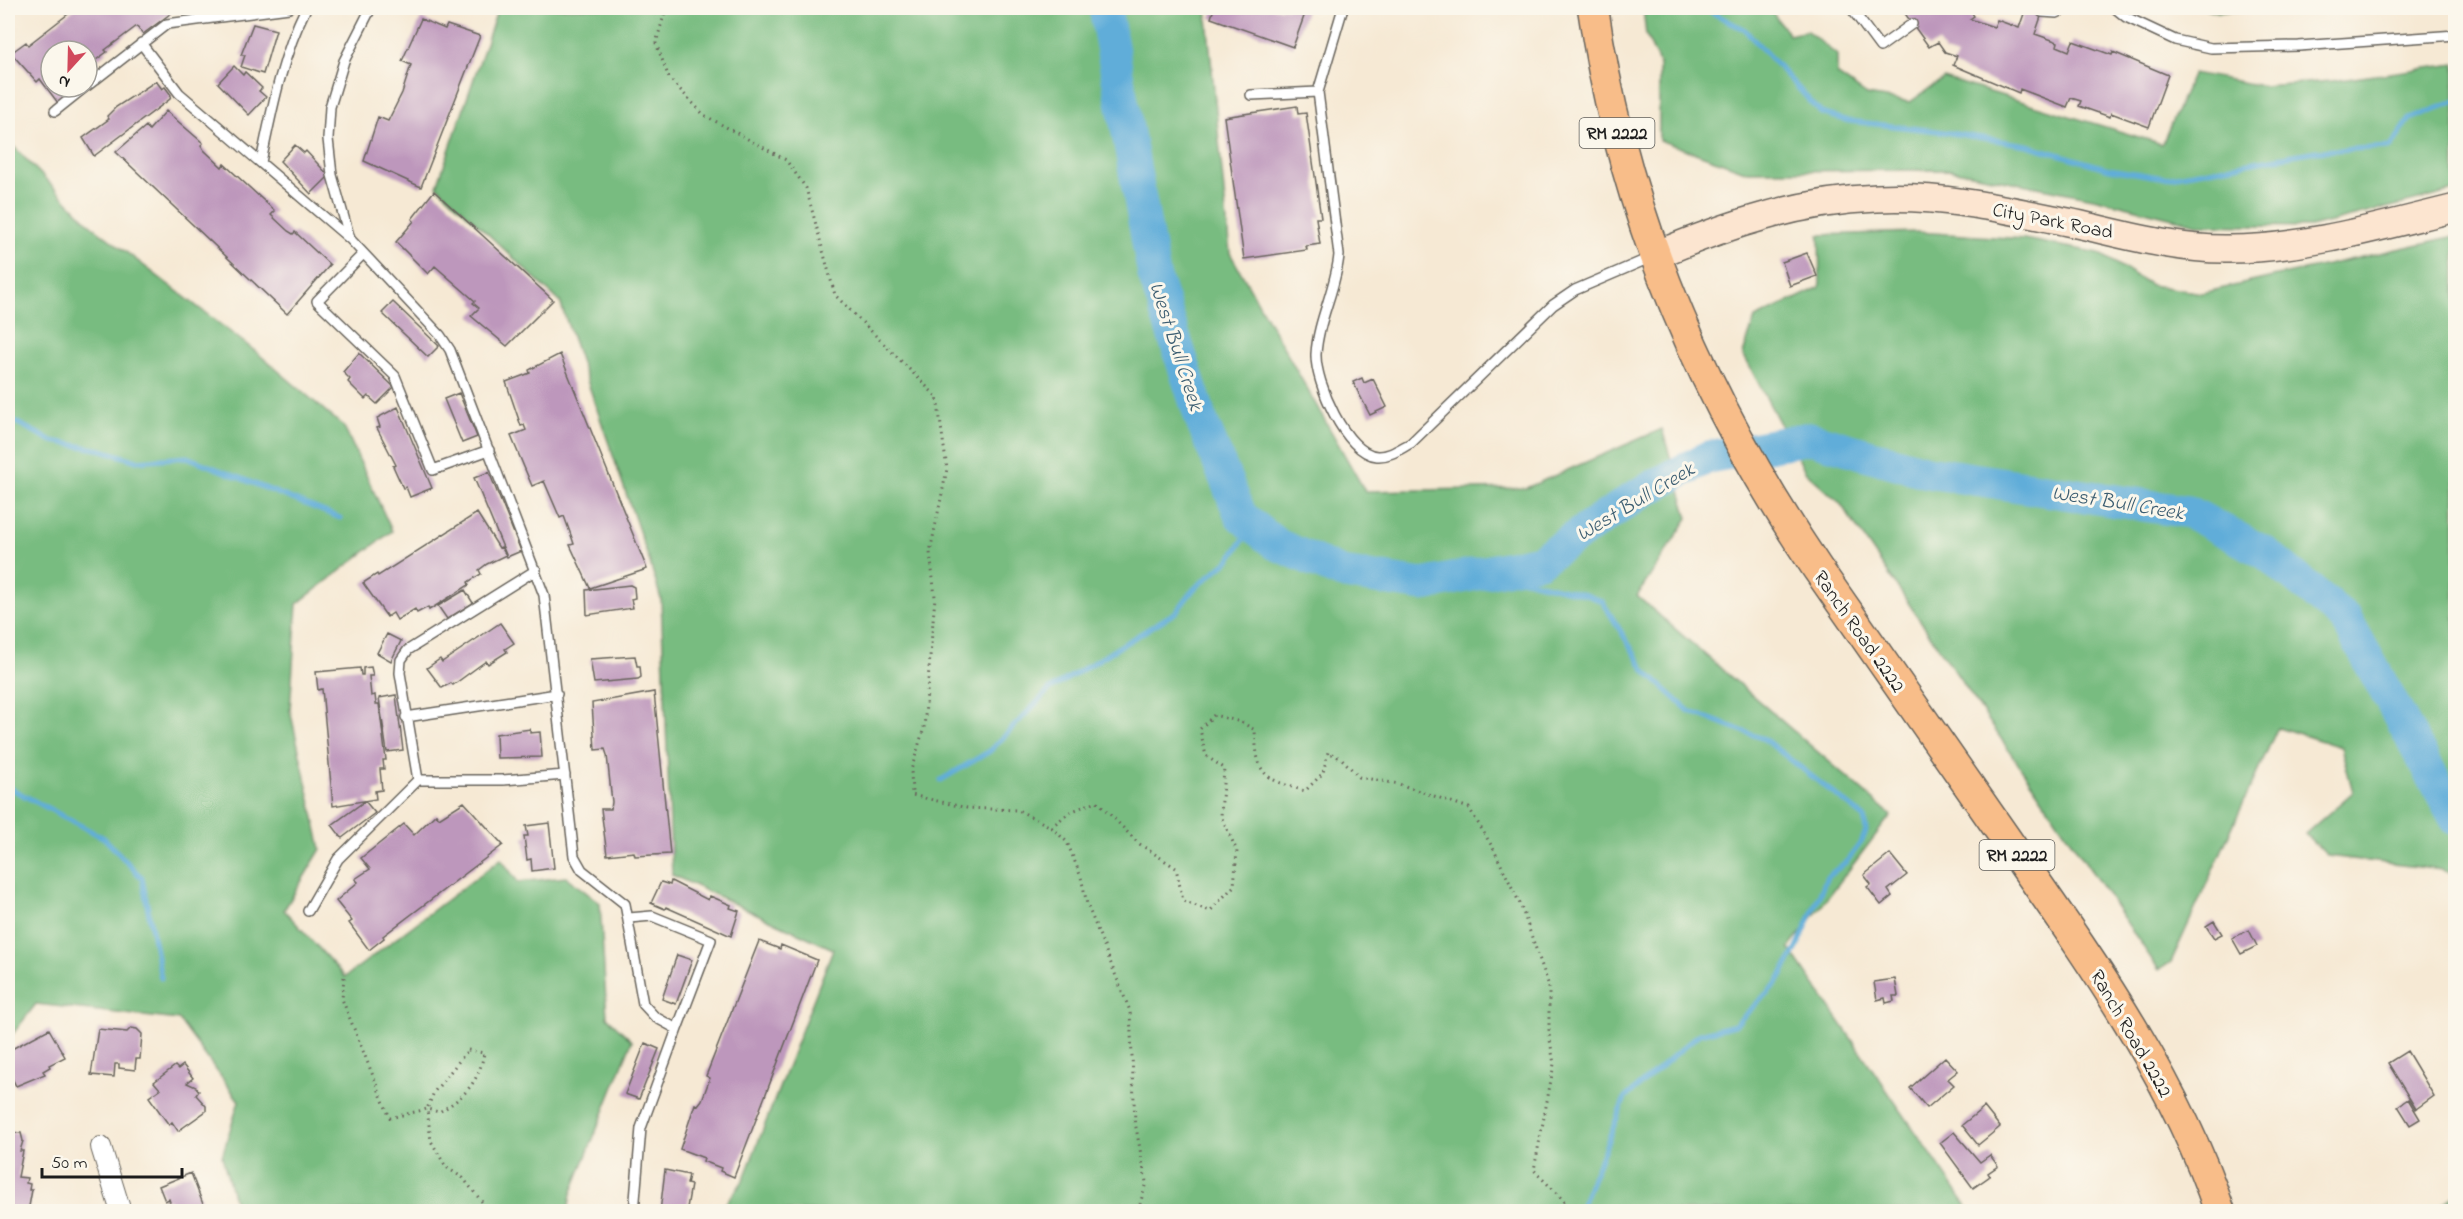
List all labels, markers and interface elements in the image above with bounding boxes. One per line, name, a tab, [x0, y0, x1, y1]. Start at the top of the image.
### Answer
north arrow	[39, 39, 99, 99]
text: N	[54, 68, 74, 94]
road number: RM 2222	[1580, 118, 1654, 148]
street label: City Park Road	[1990, 197, 2115, 248]
water label: West Bull Creek	[1140, 279, 1210, 415]
water label: West Bull Creek	[1571, 455, 1701, 550]
water label: West Bull Creek	[2050, 479, 2187, 529]
street label: Ranch Road 2222	[1805, 565, 1911, 700]
road number: RM 2222	[1980, 840, 2054, 870]
street label: Ranch Road 2222	[2081, 965, 2178, 1104]
scale bar	[42, 1141, 182, 1179]
text: 50 m	[51, 1151, 88, 1177]

